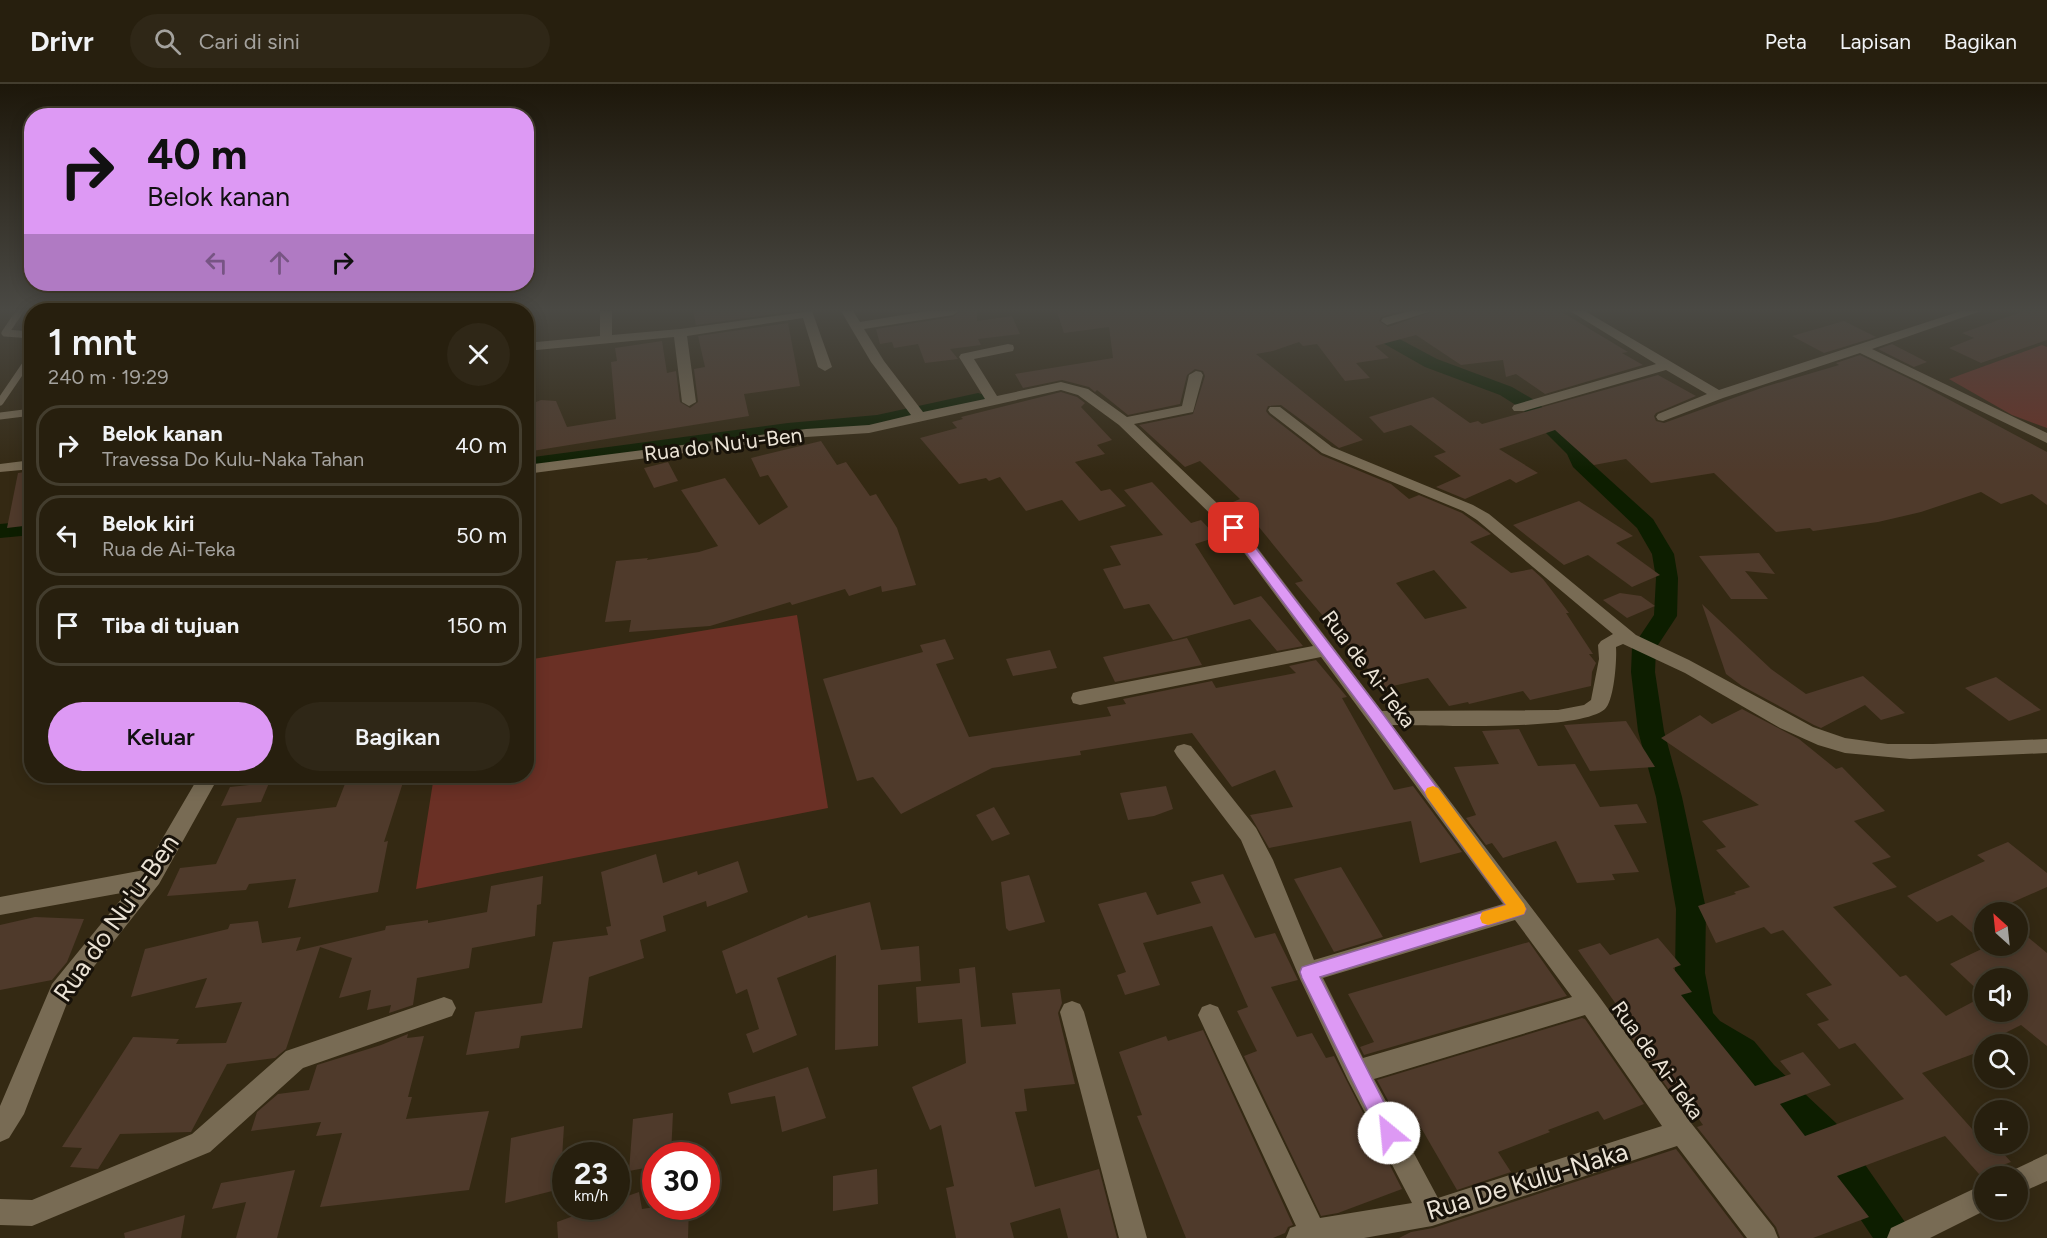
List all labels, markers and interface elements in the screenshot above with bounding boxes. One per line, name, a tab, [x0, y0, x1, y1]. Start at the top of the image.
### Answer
search box	[130, 14, 550, 68]
text: Drivr	[30, 24, 94, 58]
icon: search	[151, 25, 184, 58]
text: Cari di sini	[199, 28, 300, 55]
text: Peta	[1765, 29, 1807, 54]
text: Lapisan	[1840, 29, 1911, 54]
text: Bagikan	[1944, 29, 2017, 54]
text: 40 m	[147, 129, 247, 180]
icon: right	[48, 132, 126, 210]
text: Belok kanan	[147, 180, 290, 213]
icon: left	[200, 246, 233, 279]
icon: ahead	[263, 246, 296, 279]
icon: right	[326, 246, 359, 279]
text: 1 mnt	[48, 321, 137, 364]
button: close	[447, 323, 510, 386]
text: 240 m · 19:29	[48, 365, 168, 389]
text: Belok kanan	[102, 420, 223, 447]
street label: Rua do Nu'u-Ben	[643, 422, 803, 466]
icon: right	[51, 429, 84, 462]
text: 40 m	[455, 432, 507, 459]
text: Travessa Do Kulu-Naka Tahan	[102, 447, 364, 471]
pin	[1208, 502, 1259, 553]
text: Belok kiri	[102, 510, 195, 537]
icon: arrive	[1217, 511, 1250, 544]
icon: left	[51, 519, 84, 552]
text: 50 m	[456, 522, 507, 549]
text: Rua de Ai-Teka	[102, 537, 235, 561]
street label: Rua de Ai-Teka	[1317, 606, 1421, 732]
icon: arrive	[51, 609, 84, 642]
text: Tiba di tujuan	[102, 612, 239, 639]
text: 150 m	[447, 612, 507, 639]
button: Keluar	[48, 702, 273, 771]
button: Bagikan	[285, 702, 510, 771]
street label: Rua do Nu'u-Ben	[46, 828, 186, 1008]
north arrow	[1974, 902, 2028, 956]
map controls	[1974, 902, 2028, 1220]
button: sound	[1974, 968, 2028, 1022]
street label: Rua de Ai-Teka	[1607, 996, 1709, 1124]
button: search	[1974, 1034, 2028, 1088]
button: +	[1974, 1100, 2028, 1154]
position arrow	[1357, 1101, 1421, 1165]
street label: Rua De Kulu-Naka	[1422, 1135, 1632, 1227]
speed limit sign: 30	[642, 1142, 720, 1220]
text: 23	[574, 1155, 608, 1192]
button: −	[1974, 1166, 2028, 1220]
text: km/h	[574, 1187, 608, 1205]

